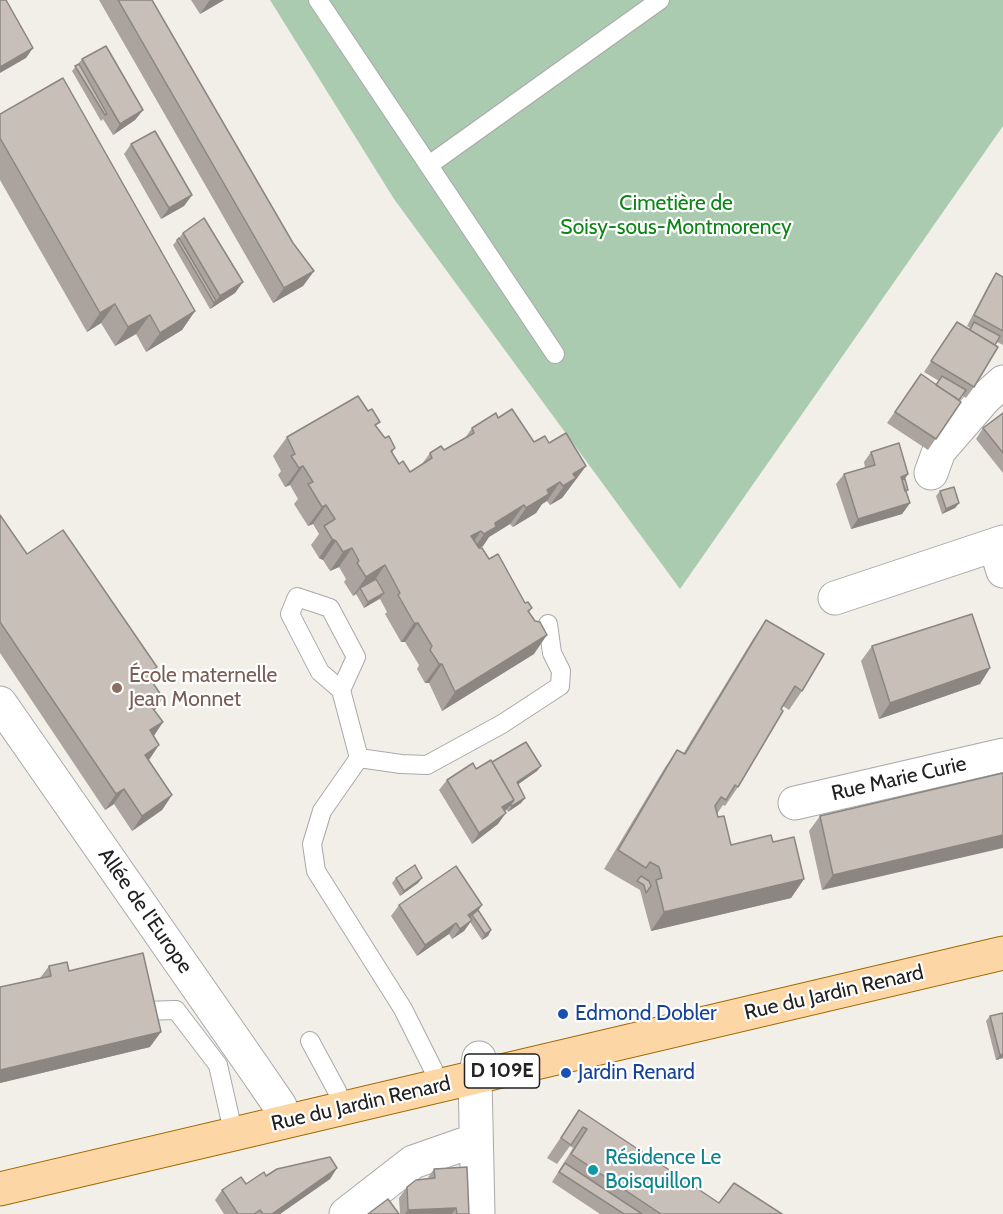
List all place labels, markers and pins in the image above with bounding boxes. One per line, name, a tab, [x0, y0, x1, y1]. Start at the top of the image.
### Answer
place label: École maternelle Jean Monnet	[129, 663, 277, 713]
marker: École maternelle Jean Monnet	[110, 681, 124, 695]
place label: Edmond Dobler	[575, 1001, 717, 1027]
marker: Edmond Dobler	[556, 1007, 570, 1021]
place label: Jardin Renard	[578, 1060, 695, 1086]
marker: Jardin Renard	[559, 1066, 573, 1080]
place label: Résidence Le Boisquillon	[605, 1145, 721, 1195]
marker: Résidence Le Boisquillon	[586, 1163, 600, 1177]

